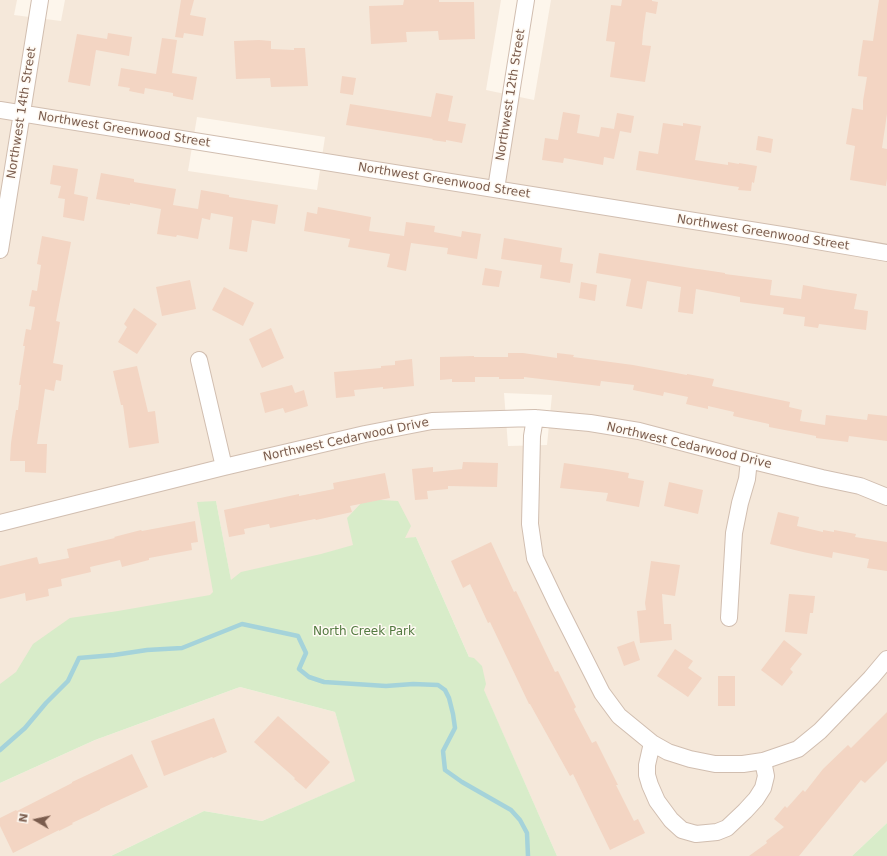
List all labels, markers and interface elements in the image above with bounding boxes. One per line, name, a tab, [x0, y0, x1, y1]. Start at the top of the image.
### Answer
street label: Northwest 12th Street	[493, 28, 529, 162]
street label: Northwest 14th Street	[4, 46, 40, 180]
street label: Northwest Greenwood Street	[37, 109, 211, 151]
street label: Northwest Greenwood Street	[357, 160, 531, 202]
street label: Northwest Greenwood Street	[676, 212, 850, 254]
street label: Northwest Cedarwood Drive	[262, 415, 430, 465]
street label: Northwest Cedarwood Drive	[605, 420, 773, 472]
park label: North Creek Park	[313, 625, 415, 639]
north arrow	[16, 800, 56, 840]
text: N	[17, 812, 31, 824]

